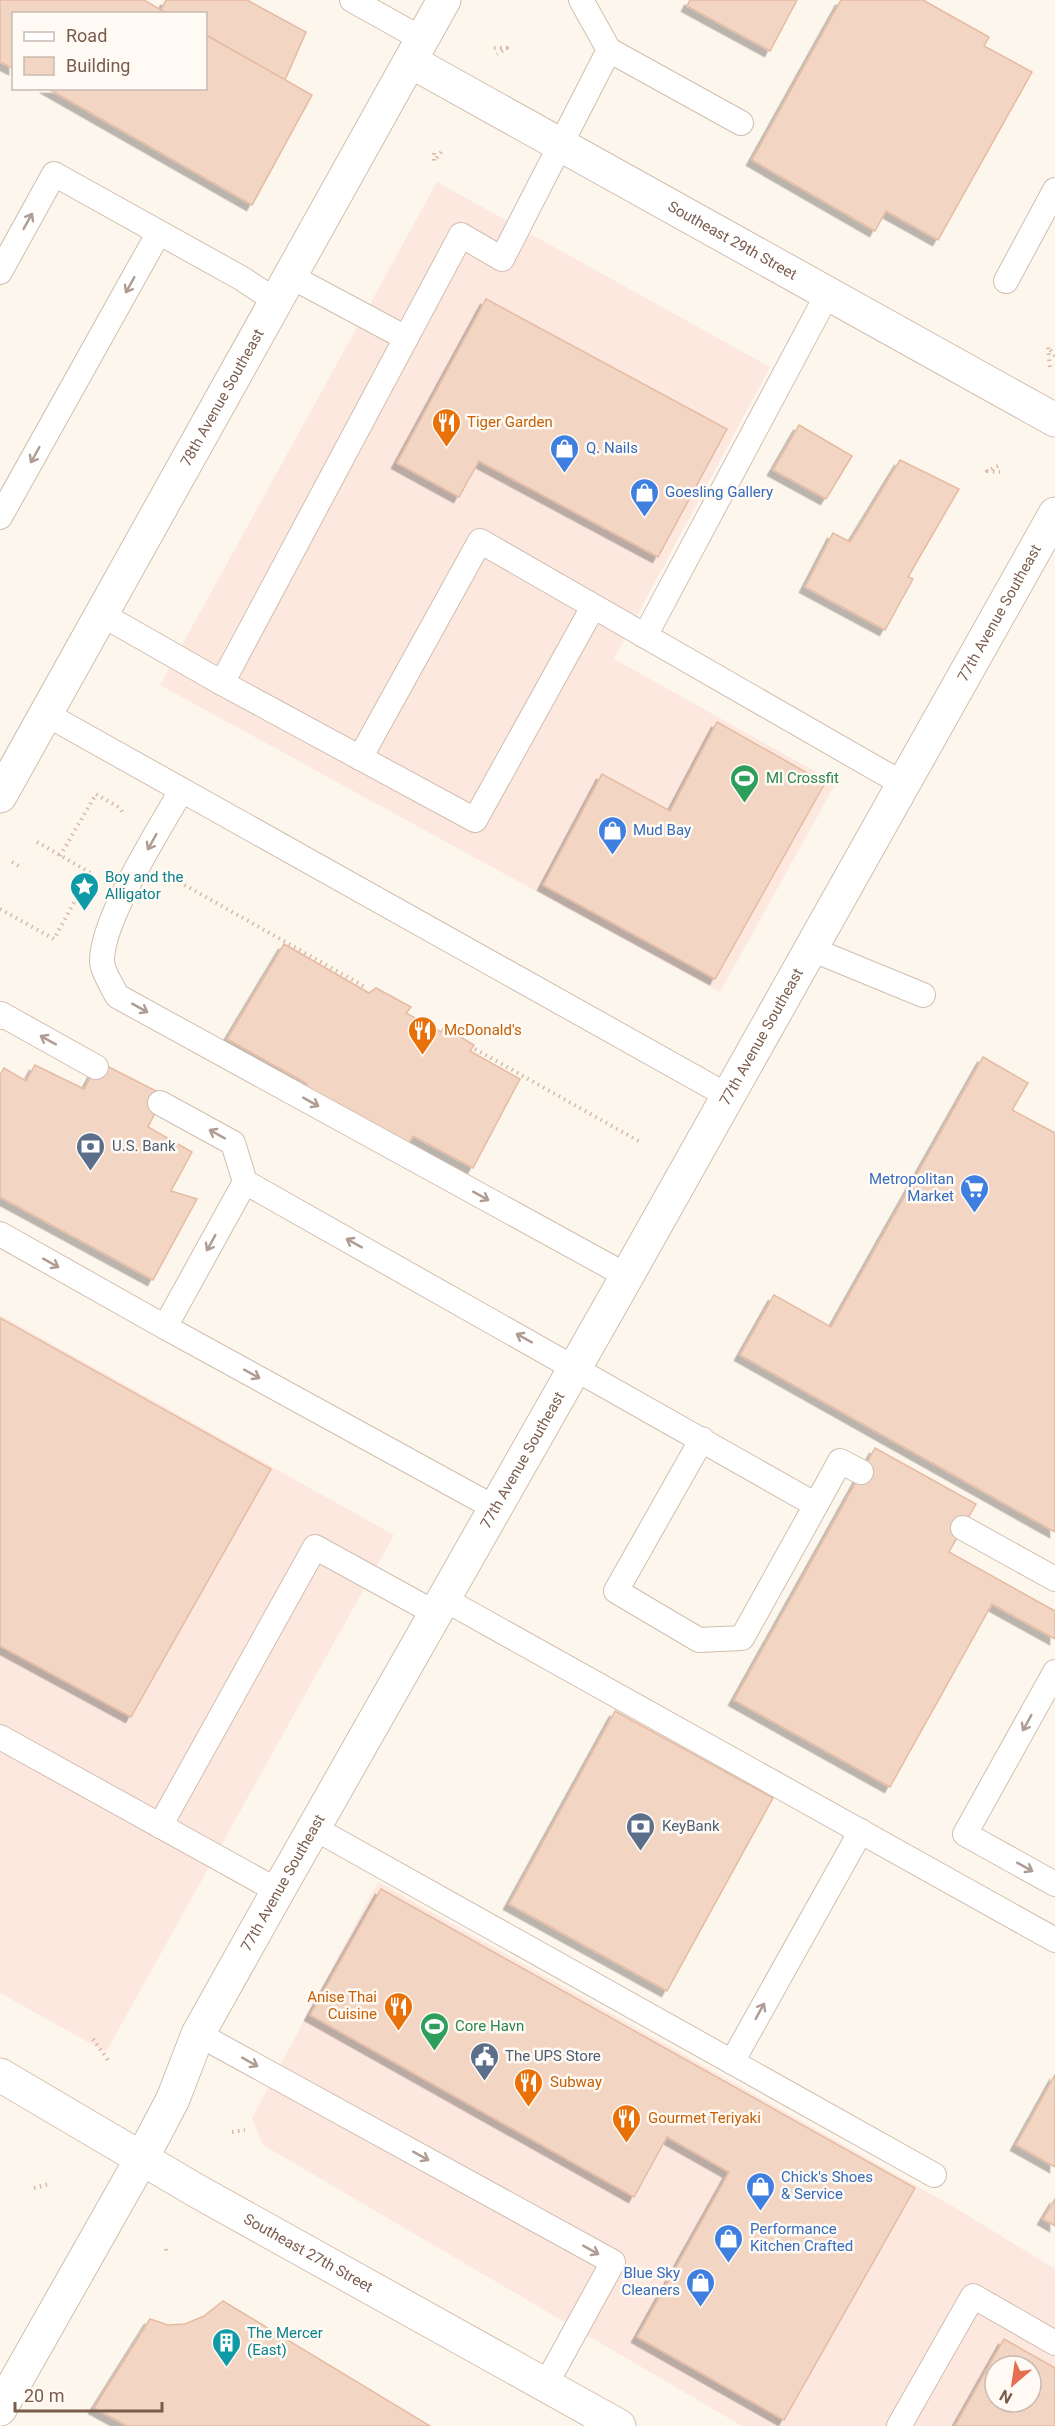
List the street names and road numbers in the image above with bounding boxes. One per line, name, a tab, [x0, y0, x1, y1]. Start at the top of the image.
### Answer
street label: Southeast 29th Street	[665, 197, 800, 284]
street label: 78th Avenue Southeast	[177, 326, 268, 470]
street label: 77th Avenue Southeast	[954, 541, 1045, 685]
street label: 77th Avenue Southeast	[716, 965, 807, 1109]
street label: 77th Avenue Southeast	[477, 1388, 569, 1532]
street label: 77th Avenue Southeast	[237, 1811, 329, 1954]
street label: Southeast 27th Street	[241, 2210, 376, 2296]

